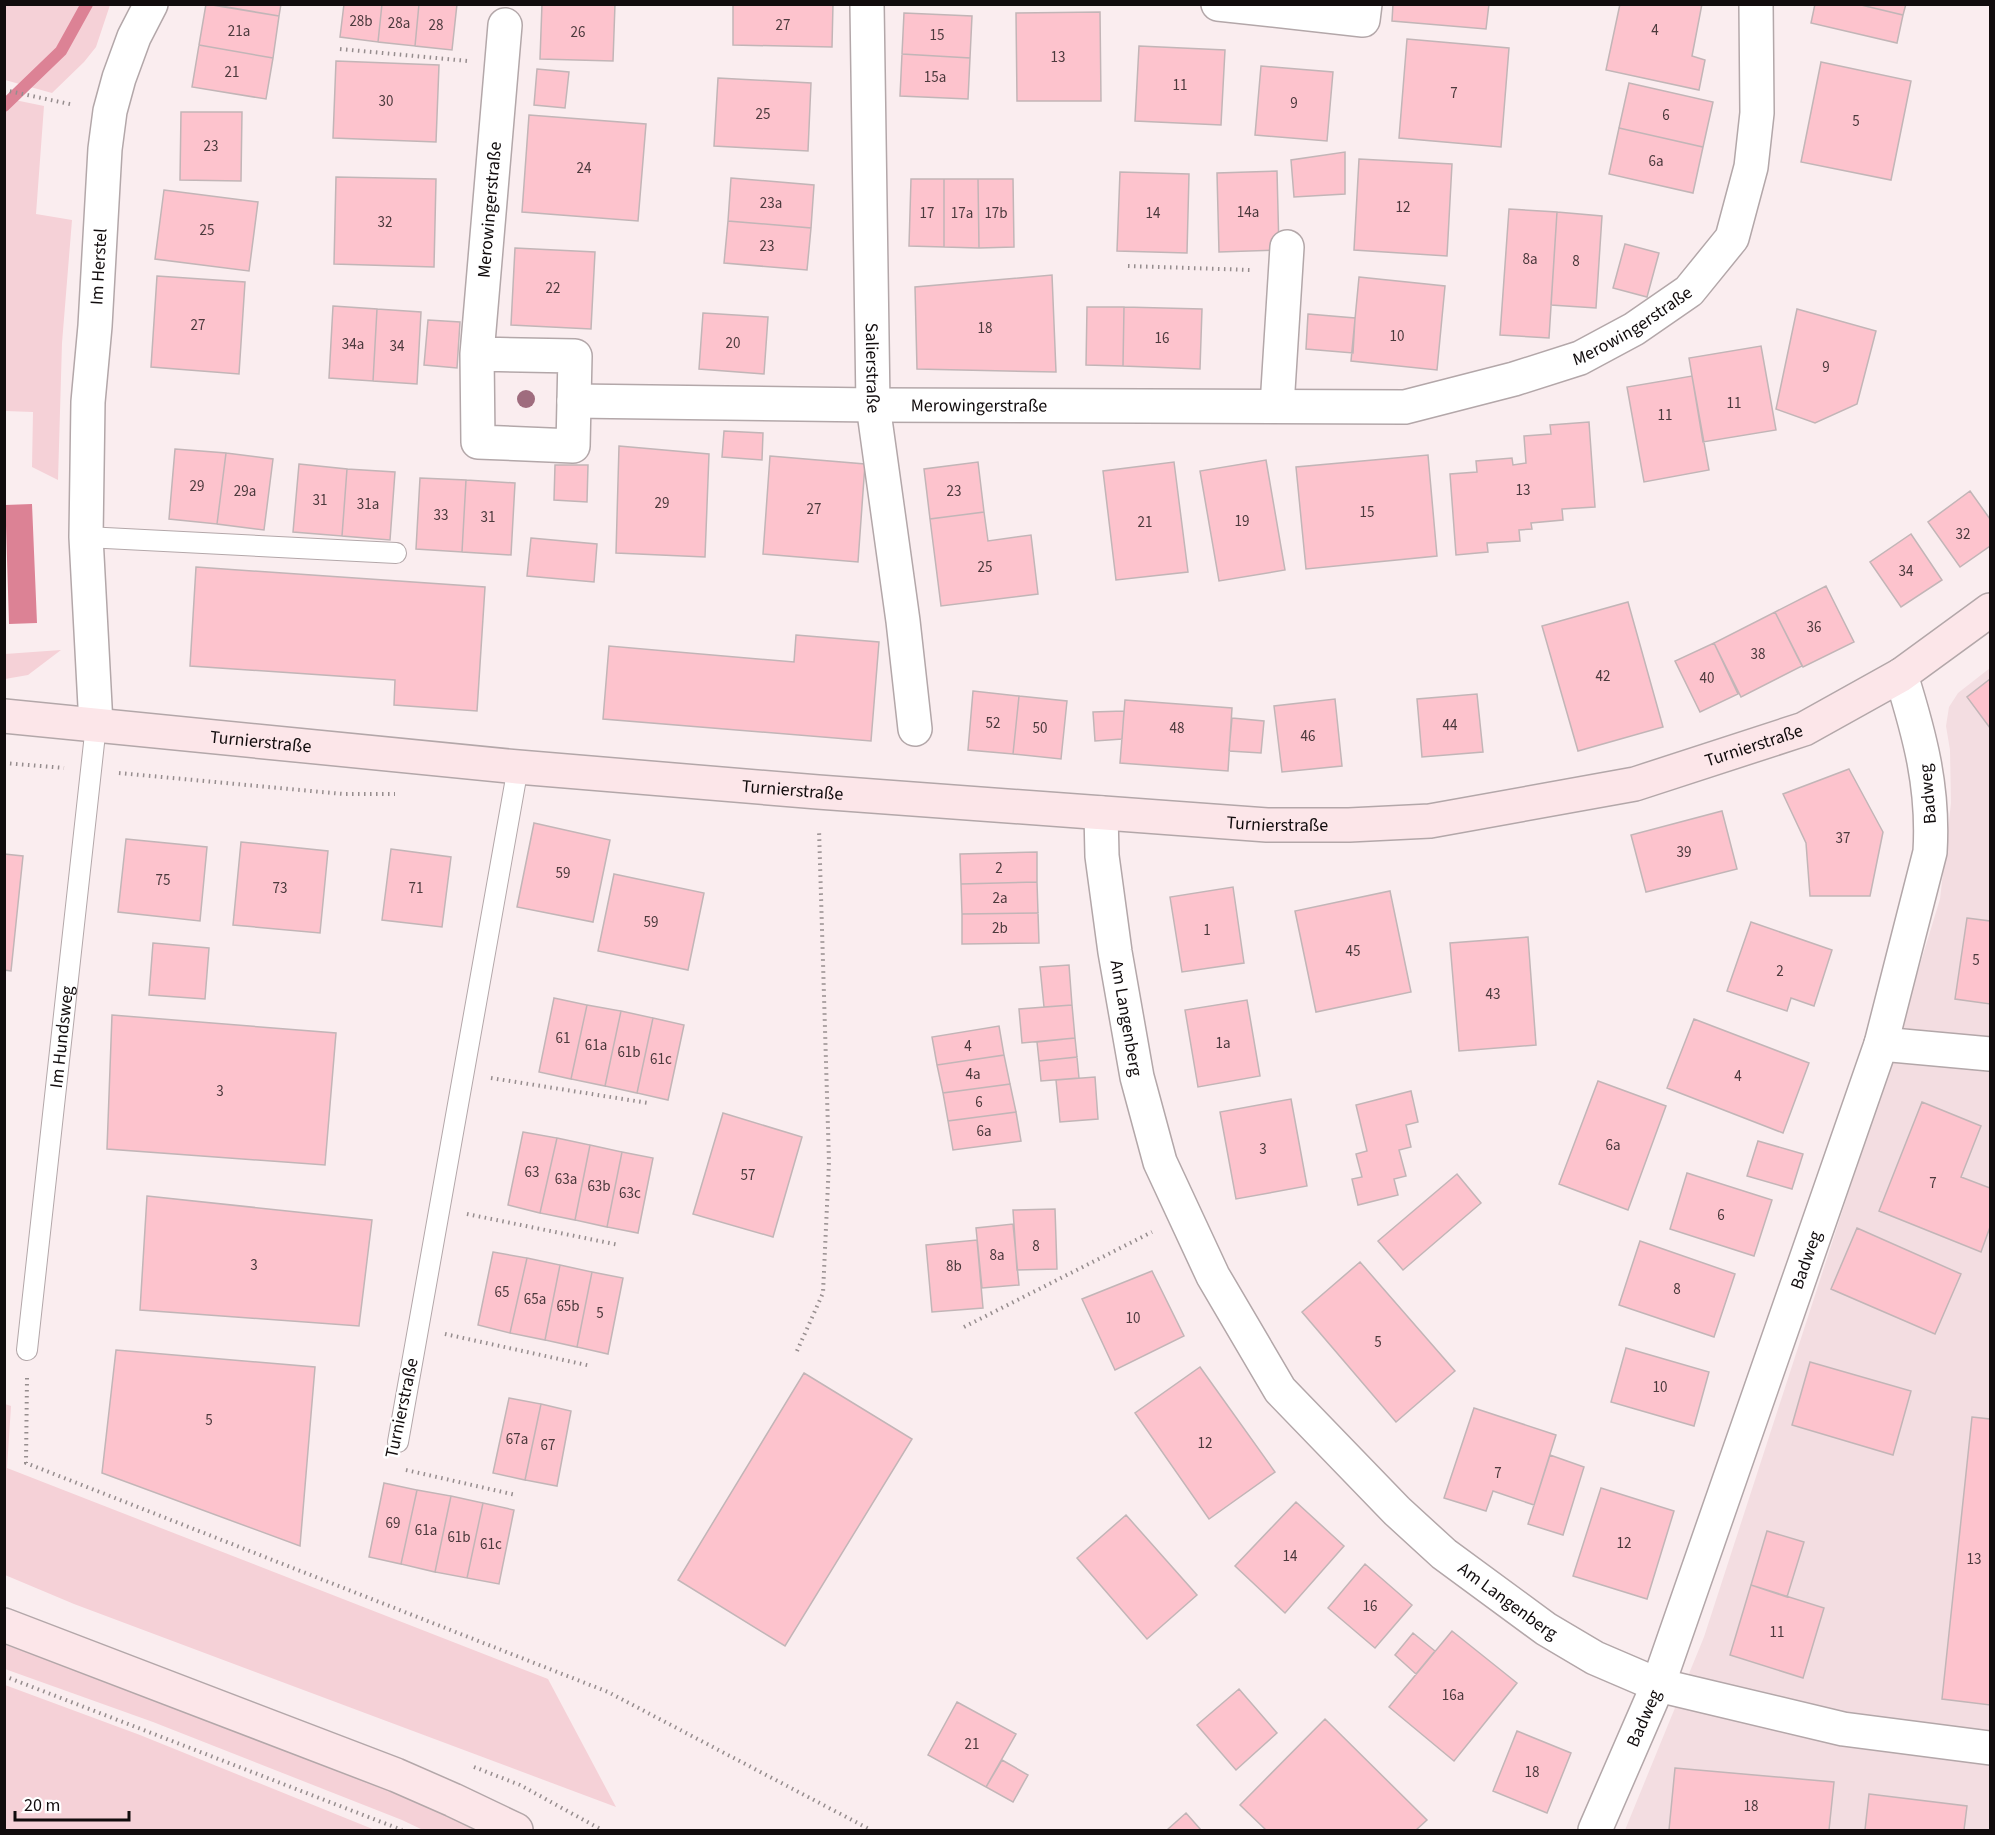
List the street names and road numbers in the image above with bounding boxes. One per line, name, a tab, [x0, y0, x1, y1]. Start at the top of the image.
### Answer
street label: Merowingerstraße	[471, 141, 508, 279]
street label: Im Herstel	[84, 228, 113, 306]
street label: Merowingerstraße	[1569, 280, 1697, 372]
street label: Salierstraße	[859, 323, 887, 415]
street label: Merowingerstraße	[911, 393, 1047, 418]
street label: Turnierstraße	[1701, 718, 1806, 773]
street label: Turnierstraße	[209, 724, 313, 759]
street label: Badweg	[1913, 763, 1943, 825]
street label: Turnierstraße	[741, 773, 844, 806]
street label: Turnierstraße	[1226, 810, 1328, 838]
street label: Am Langenberg	[1104, 958, 1149, 1078]
street label: Im Hundsweg	[43, 984, 80, 1089]
street label: Badweg	[1784, 1227, 1828, 1293]
street label: Turnierstraße	[379, 1356, 425, 1460]
street label: Am Langenberg	[1453, 1556, 1562, 1646]
street label: Badweg	[1620, 1685, 1667, 1751]

